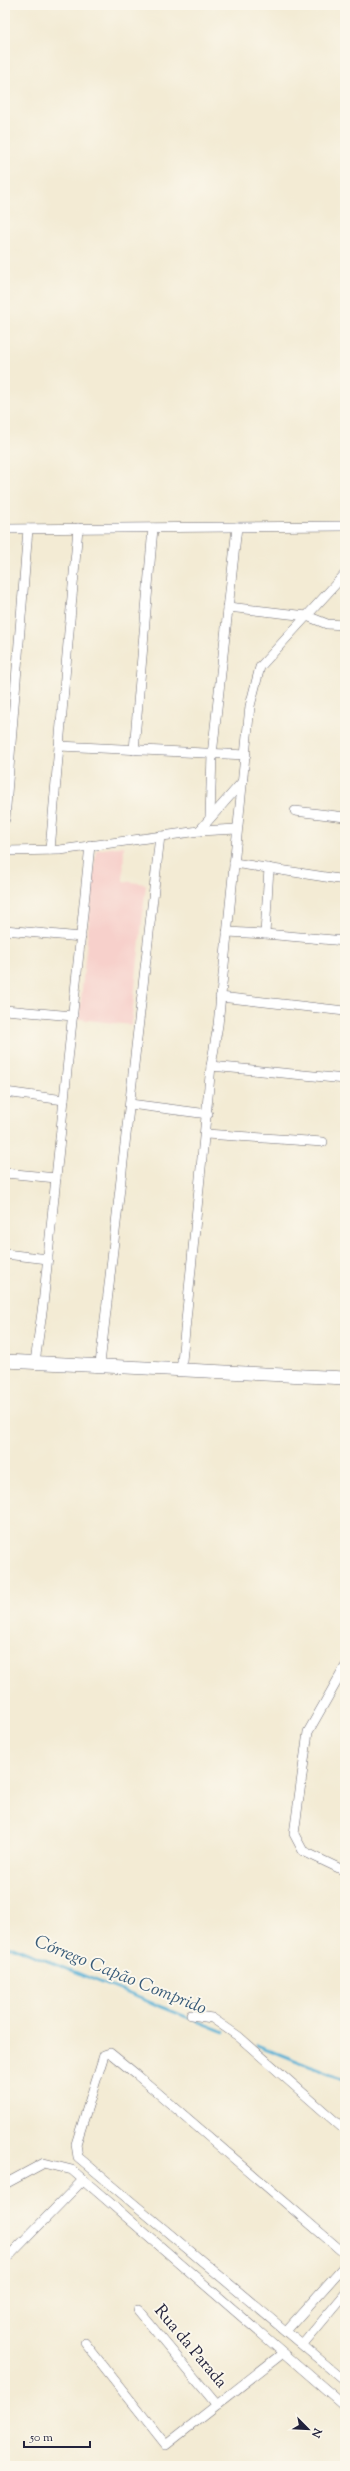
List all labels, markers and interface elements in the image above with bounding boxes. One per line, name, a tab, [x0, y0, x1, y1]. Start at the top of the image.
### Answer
water label: Córrego Capão Comprido	[30, 1930, 210, 2022]
street label: Rua da Parada	[148, 2300, 232, 2394]
north arrow	[288, 2409, 328, 2449]
scale bar	[24, 2423, 90, 2449]
text: N	[307, 2424, 326, 2440]
text: 50 m	[29, 2429, 53, 2447]

